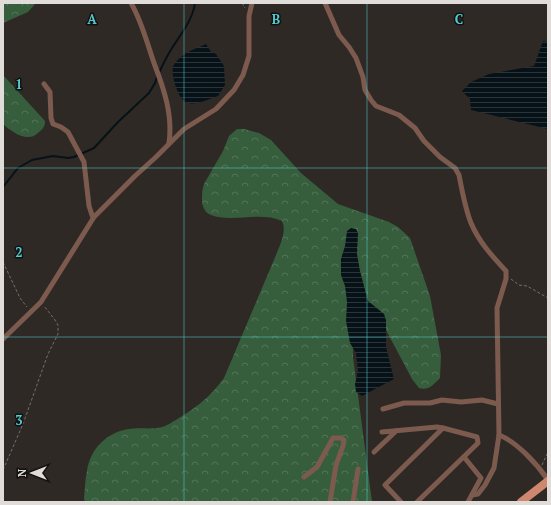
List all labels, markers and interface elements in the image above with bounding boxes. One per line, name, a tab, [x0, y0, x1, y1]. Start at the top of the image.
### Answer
text: A	[87, 10, 97, 28]
text: B	[272, 10, 280, 28]
text: C	[455, 10, 463, 28]
text: 1	[15, 75, 23, 93]
text: 2	[15, 243, 23, 261]
text: 3	[15, 411, 23, 429]
north arrow	[12, 453, 52, 493]
text: N	[15, 468, 29, 477]

